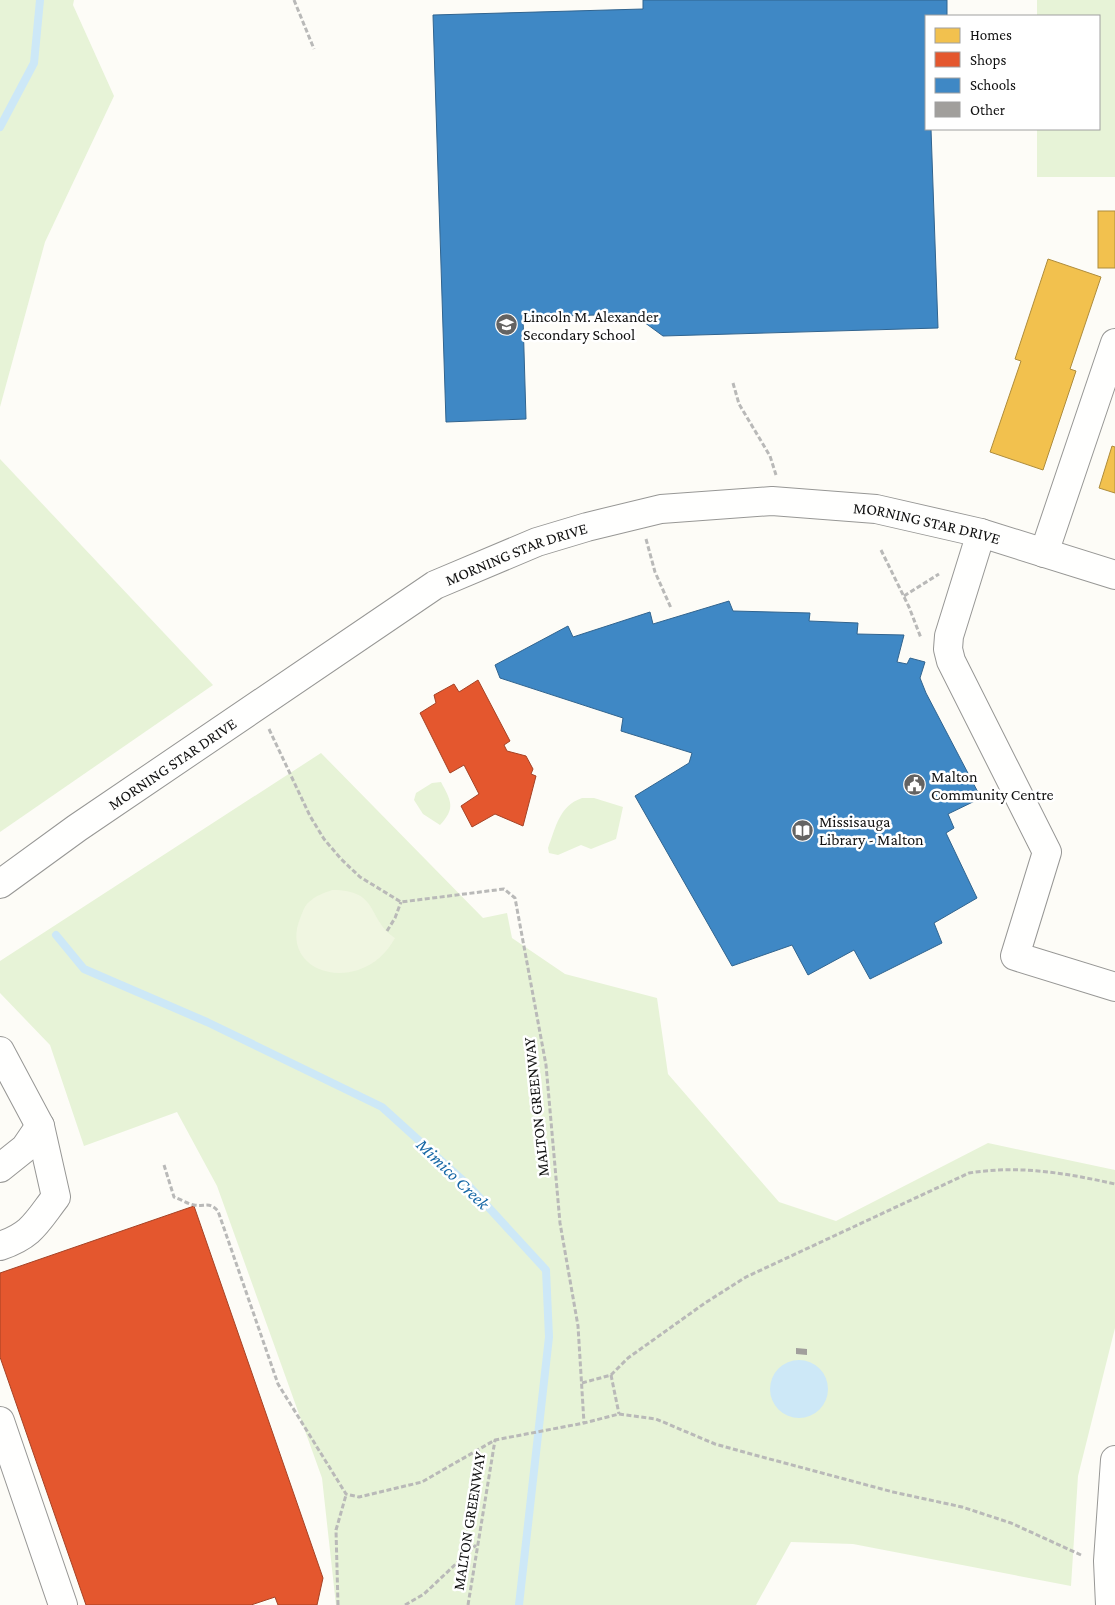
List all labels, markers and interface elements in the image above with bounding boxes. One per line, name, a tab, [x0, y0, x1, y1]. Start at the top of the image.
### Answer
legend	[925, 15, 1100, 130]
text: Homes	[970, 27, 1012, 43]
text: Shops	[970, 52, 1006, 69]
text: Schools	[970, 77, 1016, 93]
text: Other	[970, 102, 1006, 118]
place label: Lincoln M. Alexander Secondary School	[523, 308, 659, 344]
school or university icon: Lincoln M. Alexander Secondary School	[495, 313, 519, 337]
street label: MORNING STAR DRIVE	[853, 499, 1003, 547]
street label: MORNING STAR DRIVE	[443, 519, 589, 588]
street label: MORNING STAR DRIVE	[105, 714, 239, 813]
place label: Malton Community Centre	[931, 768, 1054, 804]
public building icon: Malton Community Centre	[903, 773, 927, 797]
place label: Missisauga Library - Malton	[819, 813, 924, 849]
library icon: Missisauga Library - Malton	[791, 818, 815, 842]
street label: MALTON GREENWAY	[520, 1036, 552, 1178]
water label: Mimico Creek	[412, 1134, 494, 1214]
street label: MALTON GREENWAY	[450, 1450, 488, 1591]

